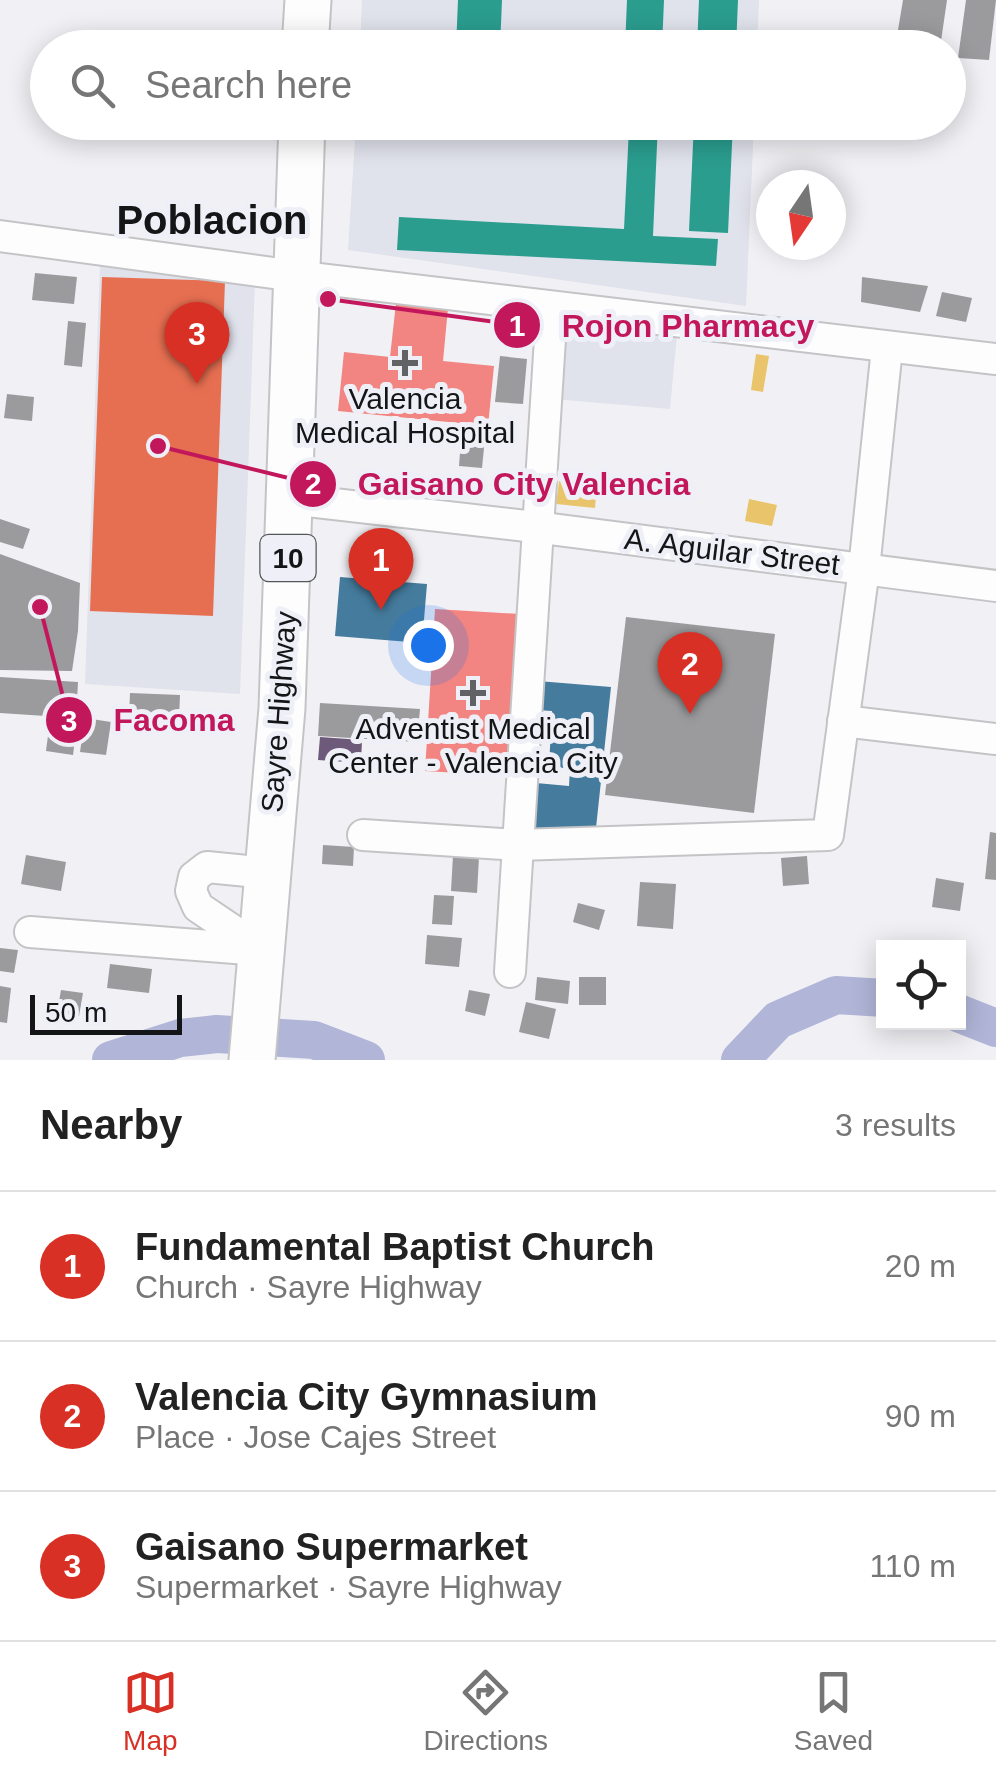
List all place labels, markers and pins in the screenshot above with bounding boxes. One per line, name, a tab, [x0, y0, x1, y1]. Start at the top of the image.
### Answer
callout: Rojon Pharmacy	[492, 294, 835, 356]
pin: 3	[164, 302, 230, 384]
marker: Valencia Medical Hospital	[392, 350, 418, 376]
place label: Valencia Medical Hospital	[295, 382, 515, 449]
callout: Gaisano City Valencia	[288, 453, 710, 515]
pin: 1	[348, 528, 414, 610]
pin: 2	[658, 632, 722, 714]
marker: Adventist Medical Center - Valencia City	[460, 680, 486, 706]
callout: Facoma	[44, 689, 255, 751]
place label: Adventist Medical Center - Valencia City	[328, 712, 618, 779]

